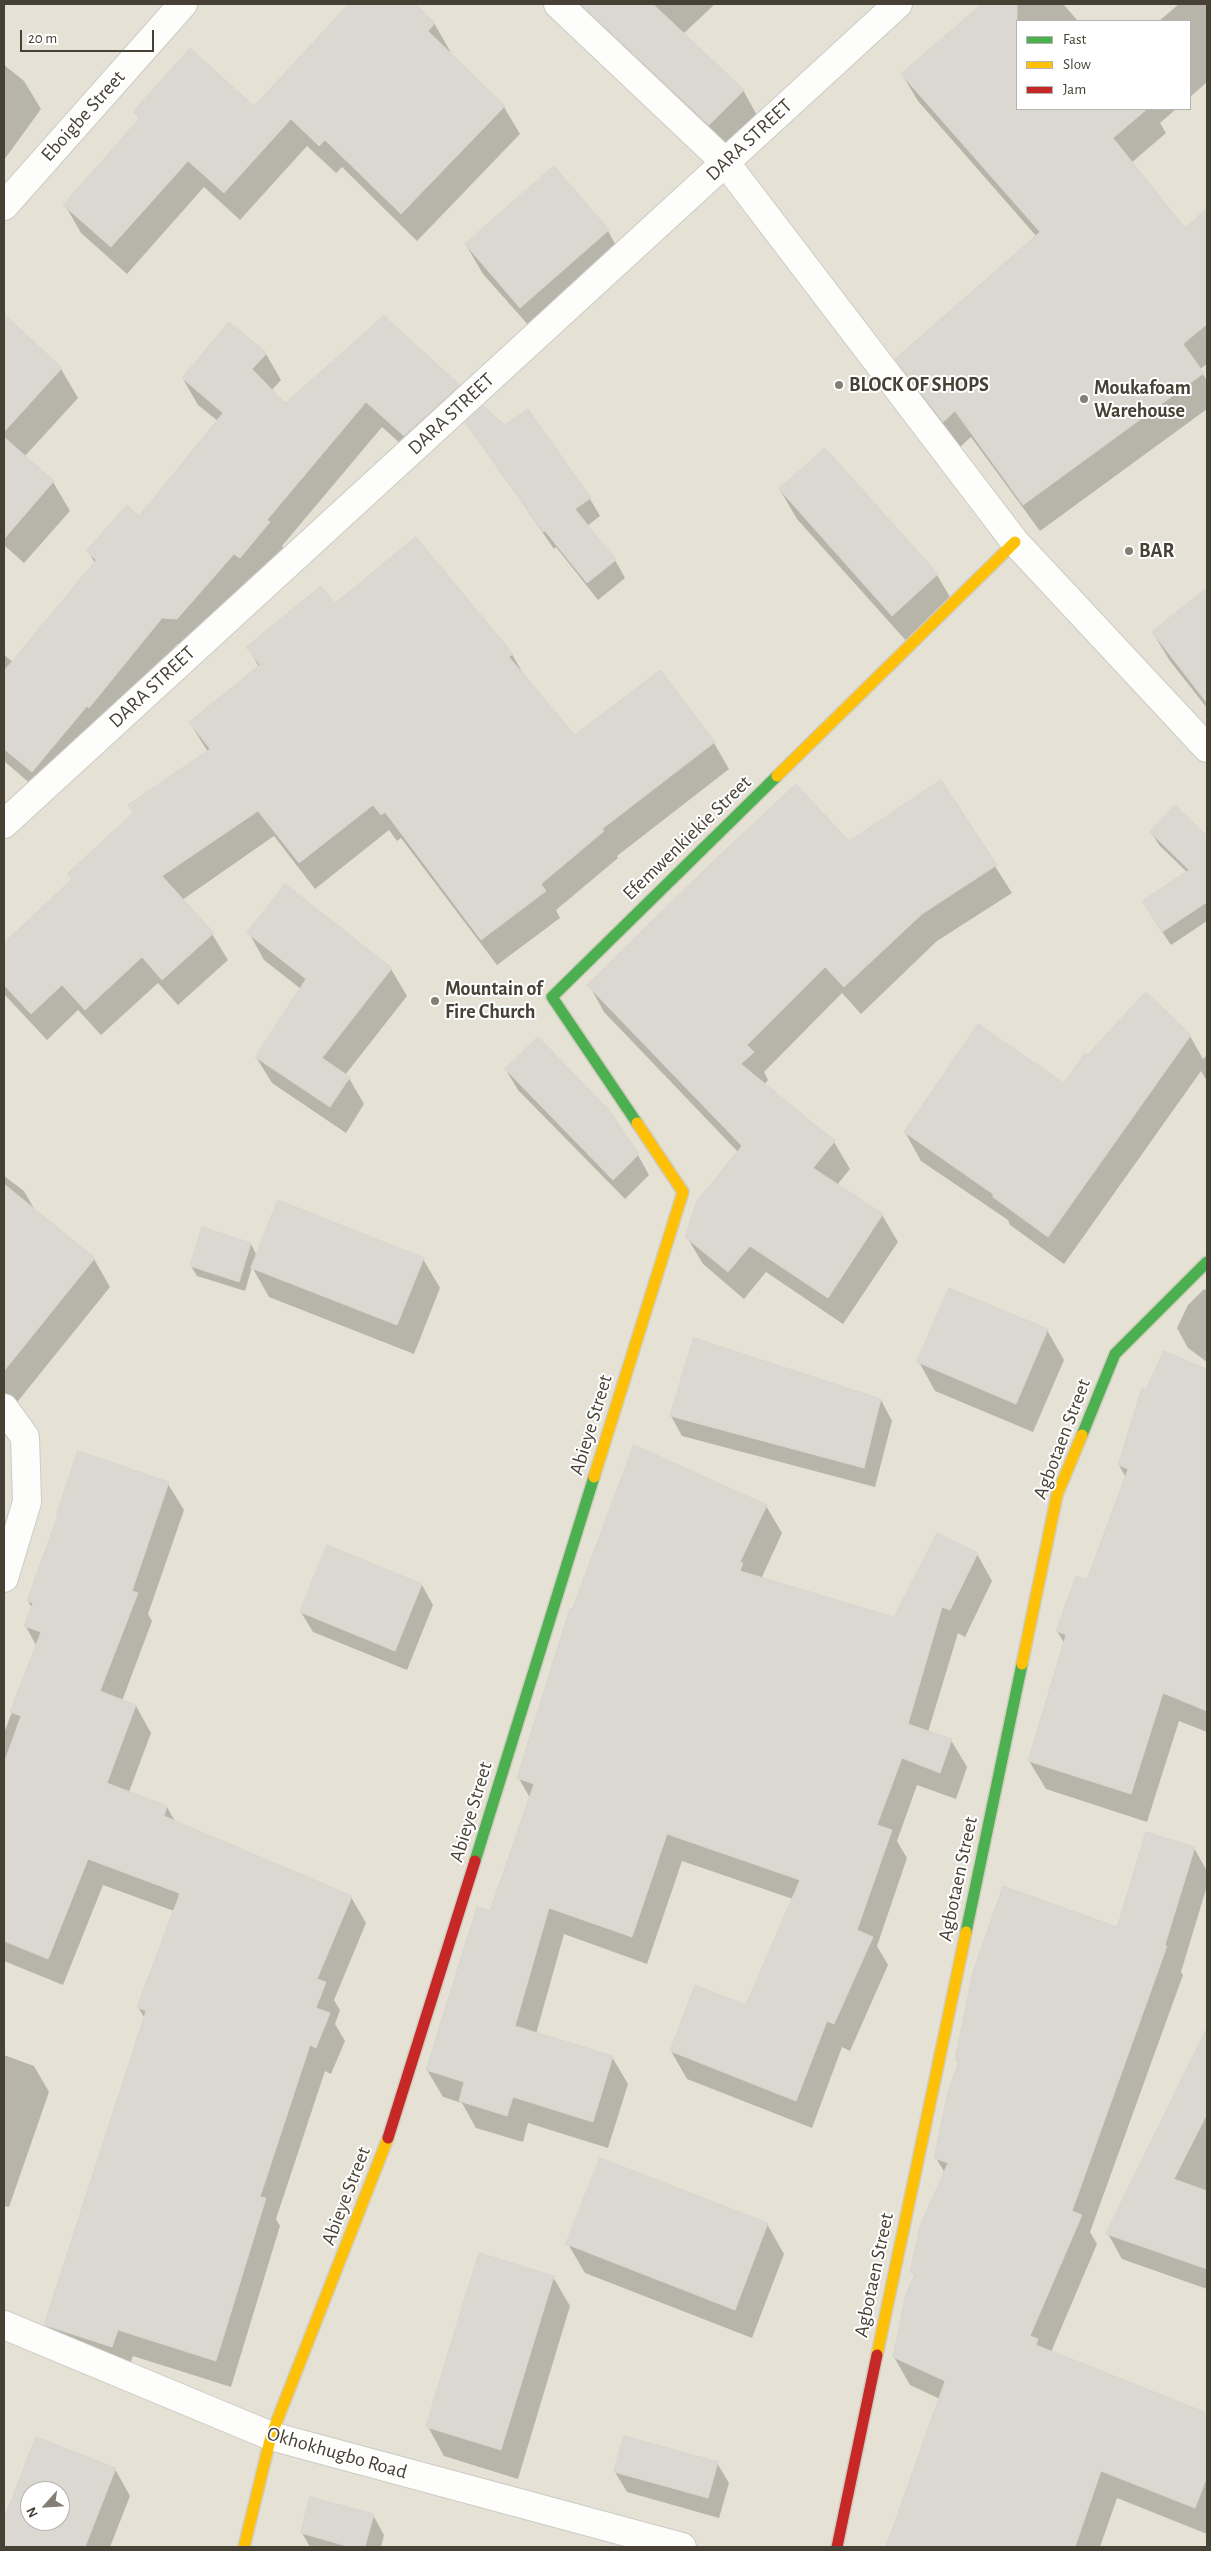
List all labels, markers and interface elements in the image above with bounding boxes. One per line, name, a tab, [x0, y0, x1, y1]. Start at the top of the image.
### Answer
scale bar	[22, 20, 156, 52]
legend	[1016, 20, 1191, 110]
text: 20 m	[28, 31, 57, 46]
text: Fast	[1063, 32, 1086, 47]
text: Slow	[1063, 57, 1091, 72]
street label: Eboigbe Street	[36, 66, 130, 166]
text: Jam	[1063, 82, 1086, 97]
street label: DARA STREET	[701, 94, 797, 186]
street label: DARA STREET	[403, 368, 499, 460]
place label: BLOCK OF SHOPS	[849, 373, 989, 397]
place label: Moukafoam Warehouse	[1094, 376, 1191, 423]
marker: BLOCK OF SHOPS	[833, 379, 845, 391]
marker: Moukafoam Warehouse	[1078, 393, 1090, 405]
place label: BAR	[1139, 539, 1174, 563]
marker: BAR	[1123, 545, 1135, 557]
street label: DARA STREET	[104, 641, 200, 733]
street label: Efemwenkiekie Street	[618, 771, 756, 905]
place label: Mountain of Fire Church	[445, 977, 543, 1024]
marker: Mountain of Fire Church	[429, 995, 441, 1007]
street label: Abieye Street	[564, 1372, 618, 1478]
street label: Agbotaen Street	[1028, 1375, 1096, 1503]
street label: Abieye Street	[444, 1759, 498, 1865]
street label: Agbotaen Street	[933, 1814, 983, 1944]
street label: Abieye Street	[316, 2143, 376, 2249]
street label: Agbotaen Street	[849, 2210, 899, 2340]
street label: Okhokhugbo Road	[264, 2422, 410, 2484]
north arrow	[20, 2481, 70, 2531]
text: N	[24, 2505, 41, 2520]

